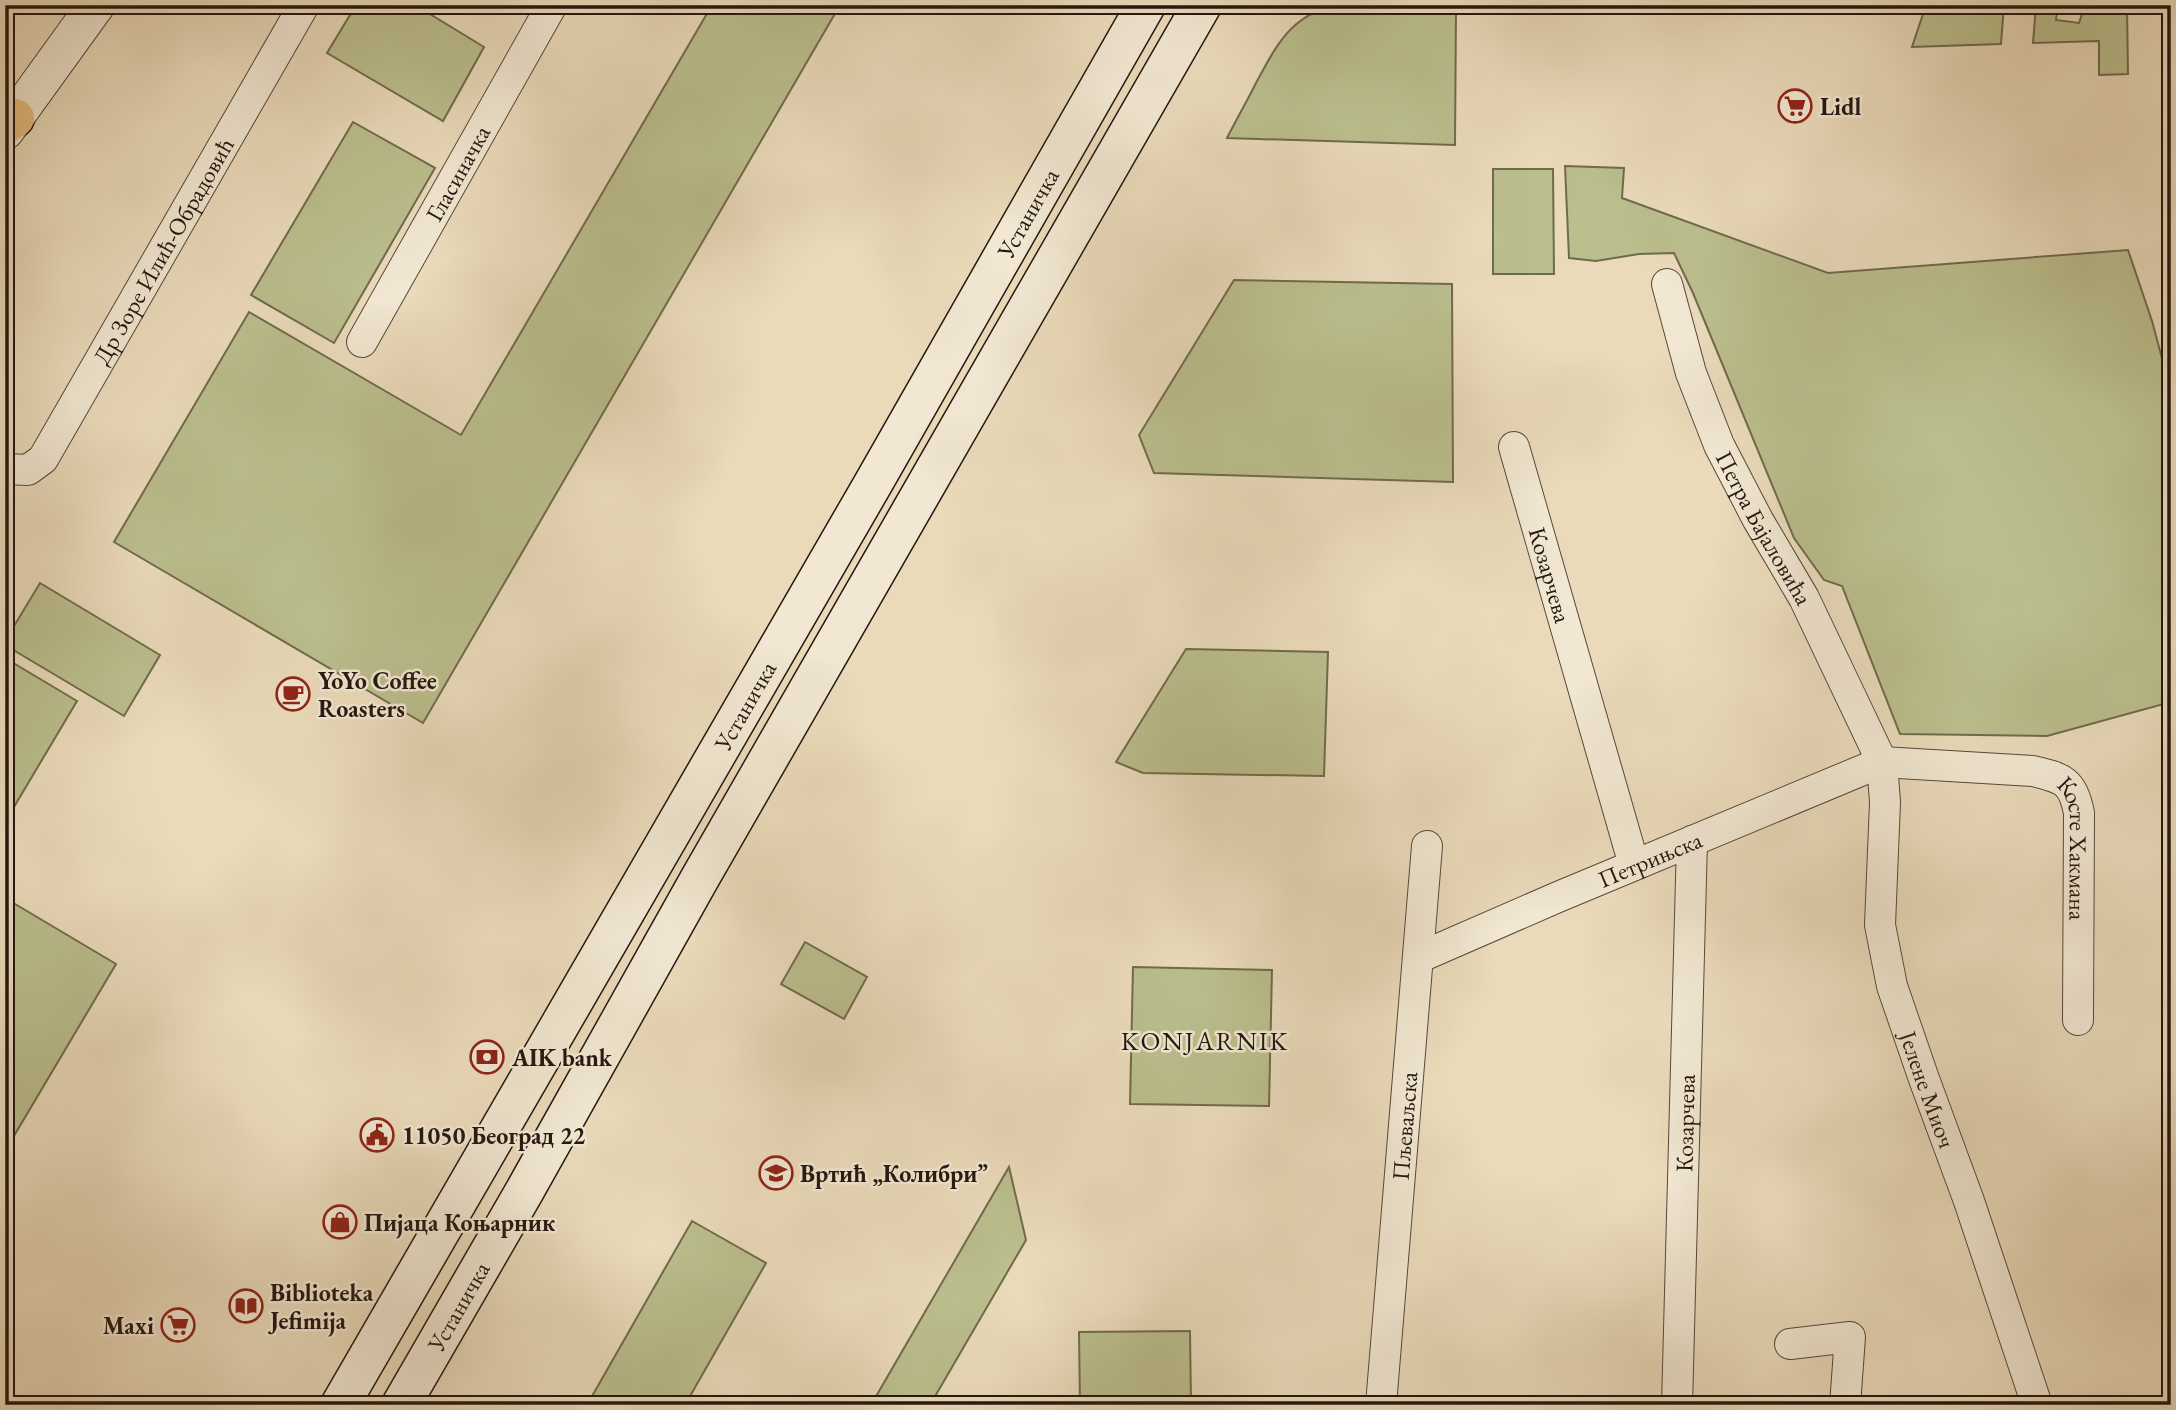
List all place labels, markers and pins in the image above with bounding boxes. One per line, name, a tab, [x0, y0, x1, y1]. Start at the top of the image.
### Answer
supermarket icon: Lidl	[1776, 87, 1814, 125]
place label: Lidl	[1820, 91, 1861, 122]
place label: YoYo Coffee Roasters	[318, 665, 437, 724]
cafe icon: YoYo Coffee Roasters	[274, 675, 312, 713]
bank icon: AIK bank	[468, 1038, 506, 1076]
place label: AIK bank	[511, 1042, 613, 1073]
public building icon: 11050 Београд 22	[358, 1116, 396, 1154]
place label: 11050 Београд 22	[402, 1120, 586, 1151]
school or university icon: Вртић „Колибри”	[757, 1154, 795, 1192]
place label: Вртић „Колибри”	[800, 1158, 988, 1189]
shop icon: Пијаца Коњарник	[321, 1203, 359, 1241]
place label: Пијаца Коњарник	[364, 1207, 556, 1239]
place label: Biblioteka Jefimija	[268, 1277, 374, 1337]
library icon: Biblioteka Jefimija	[227, 1287, 265, 1325]
supermarket icon: Maxi	[159, 1306, 197, 1344]
place label: Maxi	[103, 1310, 154, 1341]

